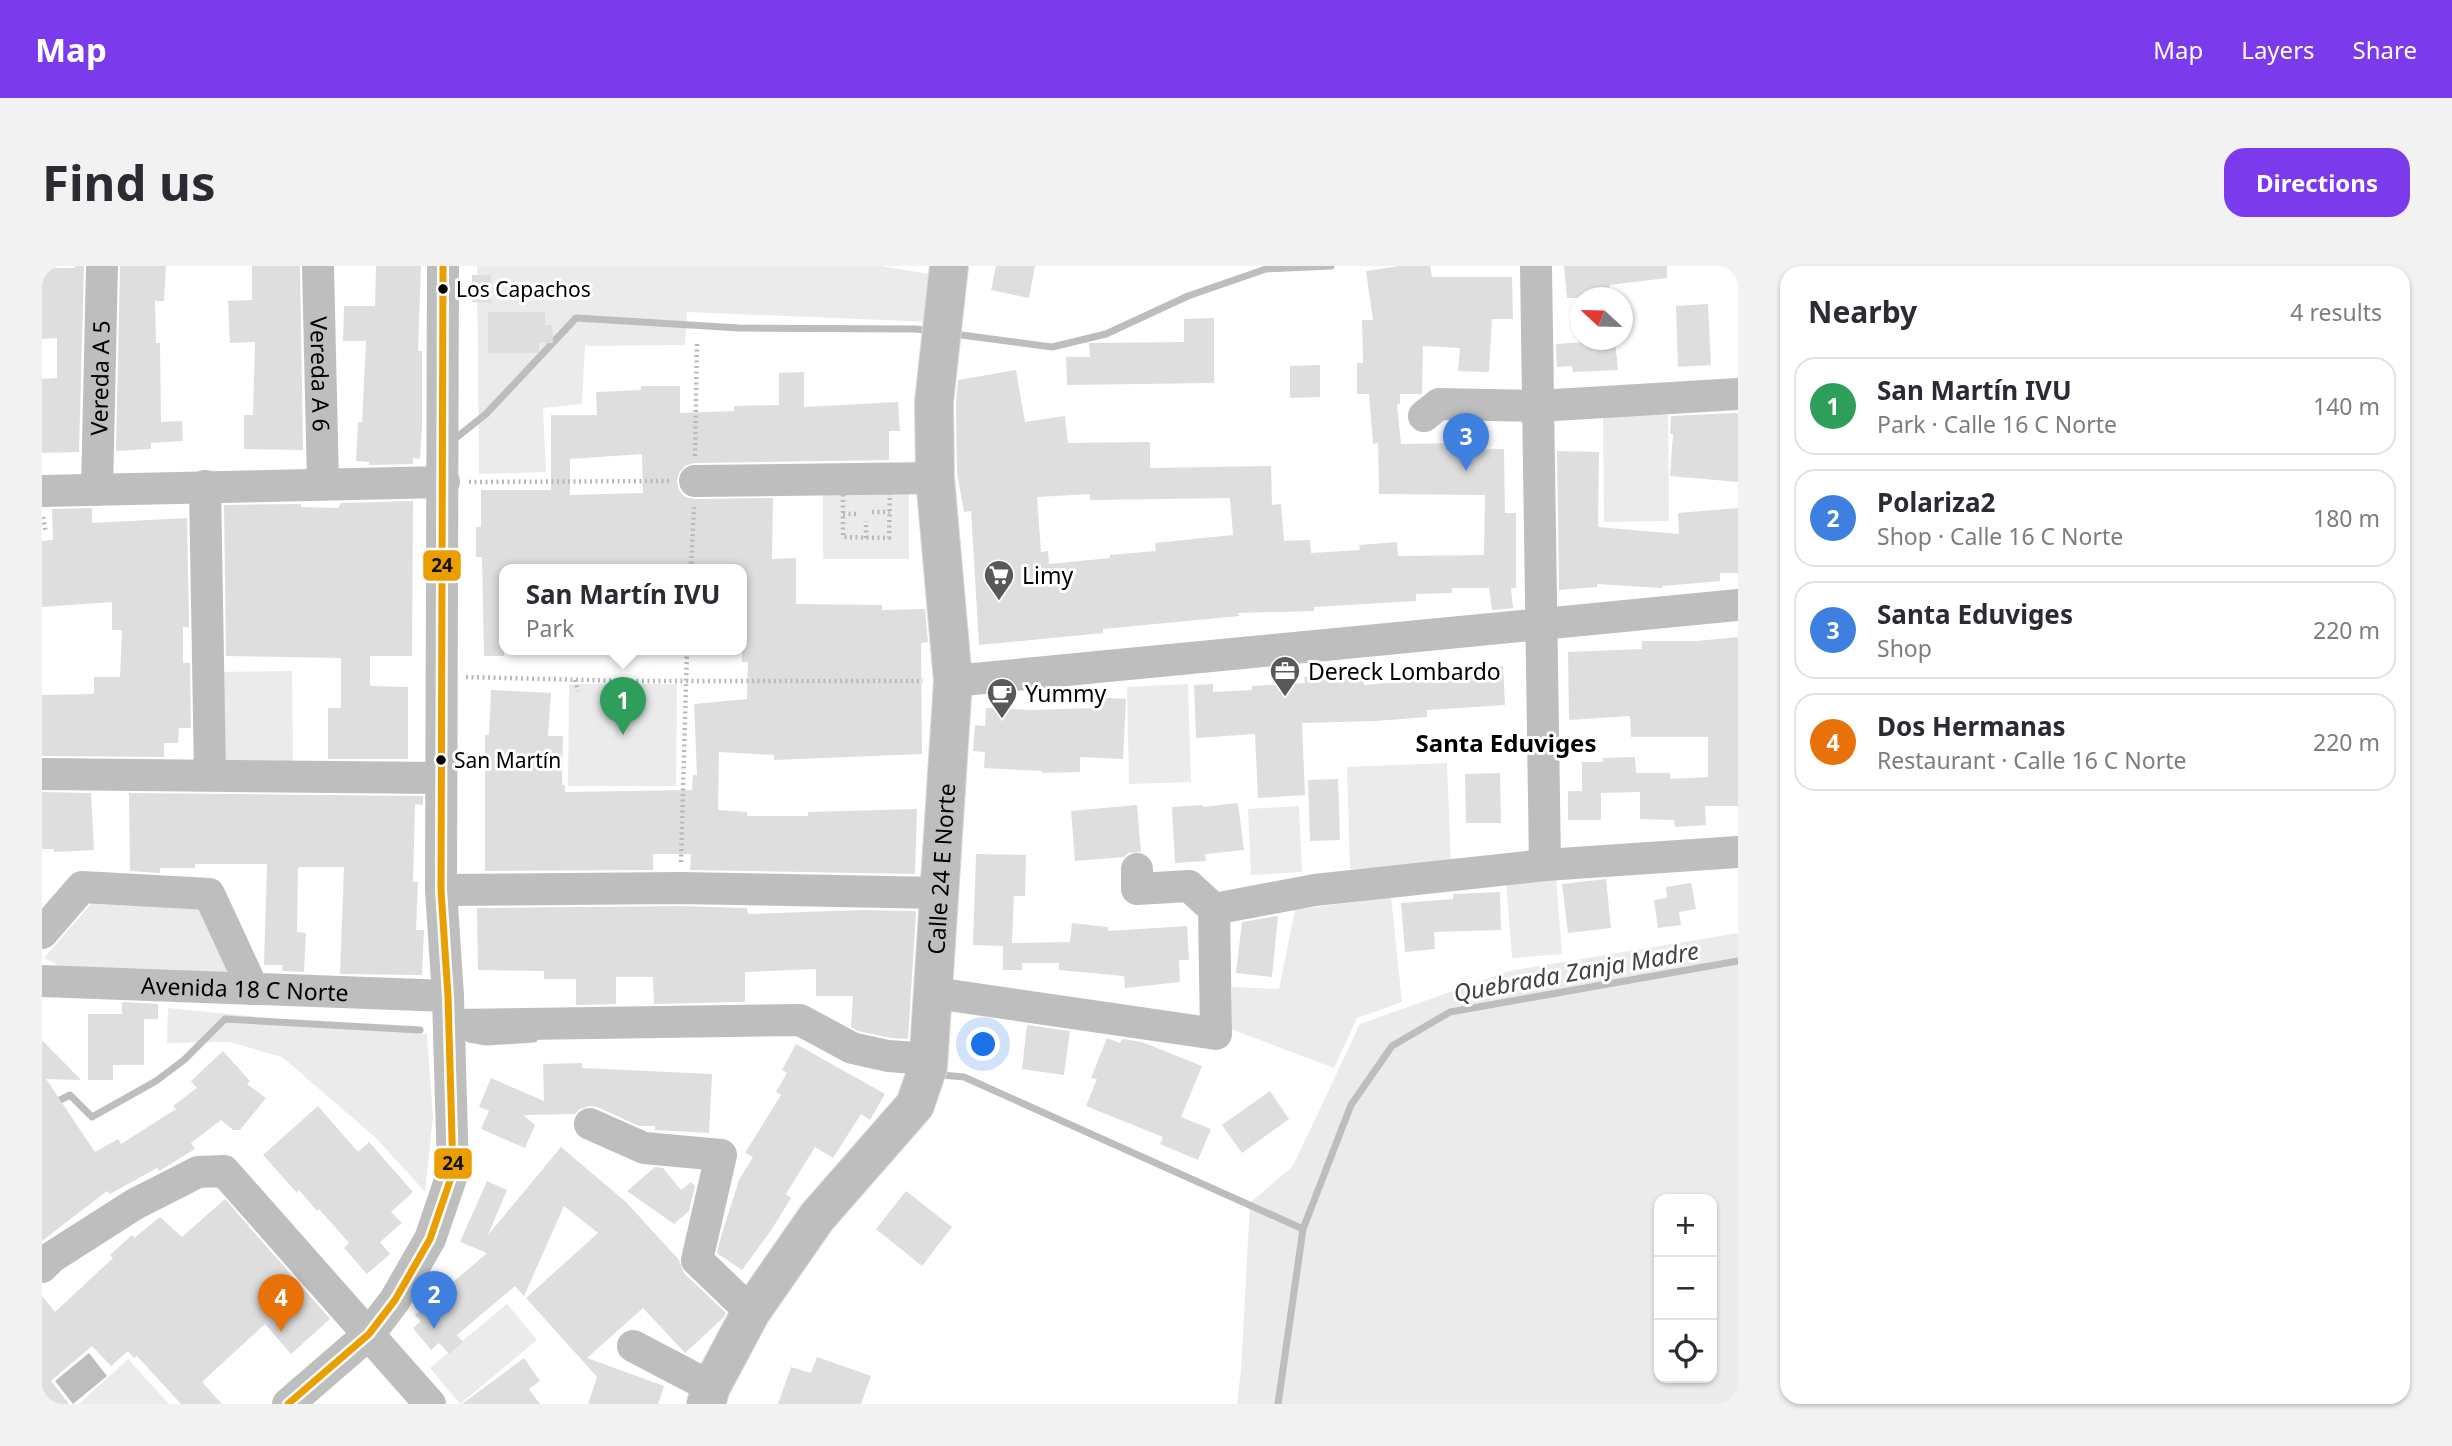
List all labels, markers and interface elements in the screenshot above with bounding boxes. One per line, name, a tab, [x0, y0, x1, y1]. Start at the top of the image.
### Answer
text: Map	[35, 27, 107, 72]
text: Map	[2153, 33, 2203, 66]
text: Layers	[2241, 33, 2315, 66]
text: Share	[2353, 33, 2417, 66]
button: Directions	[2224, 148, 2410, 217]
text: Find us	[42, 149, 216, 215]
place label: Los Capachos	[456, 275, 591, 303]
marker: Los Capachos	[436, 282, 450, 296]
north arrow	[1570, 287, 1633, 350]
text: Nearby	[1808, 291, 1917, 332]
text: 4 results	[2290, 296, 2382, 328]
street label: Vereda A 6	[303, 316, 338, 432]
street label: Vereda A 5	[82, 320, 117, 436]
text: San Martín IVU	[1877, 372, 2072, 408]
text: 1	[1826, 390, 1840, 422]
text: 140 m	[2313, 390, 2380, 422]
text: Park · Calle 16 C Norte	[1877, 408, 2117, 440]
pin: 3	[1443, 413, 1489, 471]
text: Polariza2	[1877, 484, 1995, 520]
text: 2	[1826, 502, 1840, 534]
text: 180 m	[2313, 502, 2380, 534]
text: Shop · Calle 16 C Norte	[1877, 520, 2123, 552]
line badge: 24	[422, 549, 462, 582]
text: 24	[431, 552, 453, 578]
supermarket icon: Limy	[982, 558, 1016, 602]
place label: Limy	[1022, 559, 1073, 591]
popup	[499, 564, 747, 655]
text: San Martín IVU	[526, 576, 720, 612]
text: Santa Eduviges	[1877, 596, 2073, 632]
text: Park	[526, 612, 574, 644]
text: 3	[1826, 614, 1840, 646]
text: 220 m	[2313, 614, 2380, 646]
text: Shop	[1877, 632, 1932, 664]
office icon: Dereck Lombardo	[1268, 654, 1302, 698]
place label: Dereck Lombardo	[1308, 655, 1501, 687]
cafe icon: Yummy	[985, 676, 1019, 720]
pin: 1	[600, 677, 646, 735]
place label: Yummy	[1025, 677, 1107, 709]
text: Dos Hermanas	[1877, 708, 2066, 744]
district label: Santa Eduviges	[1416, 726, 1596, 759]
text: 4	[1826, 726, 1840, 758]
text: 220 m	[2313, 726, 2380, 758]
text: Restaurant · Calle 16 C Norte	[1877, 744, 2187, 776]
place label: San Martín	[454, 746, 561, 774]
marker: San Martín	[434, 753, 448, 767]
street label: Calle 24 E Norte	[919, 782, 962, 955]
water label: Quebrada Zanja Madre	[1451, 933, 1701, 1009]
street label: Avenida 18 C Norte	[141, 969, 349, 1008]
your location	[966, 1027, 1000, 1061]
line badge: 24	[433, 1147, 473, 1180]
text: 24	[442, 1150, 464, 1176]
map controls	[1654, 1194, 1717, 1383]
button: +	[1654, 1194, 1717, 1257]
button: −	[1654, 1257, 1717, 1320]
pin: 2	[411, 1271, 457, 1329]
pin: 4	[258, 1274, 304, 1332]
button: locate	[1654, 1320, 1717, 1383]

